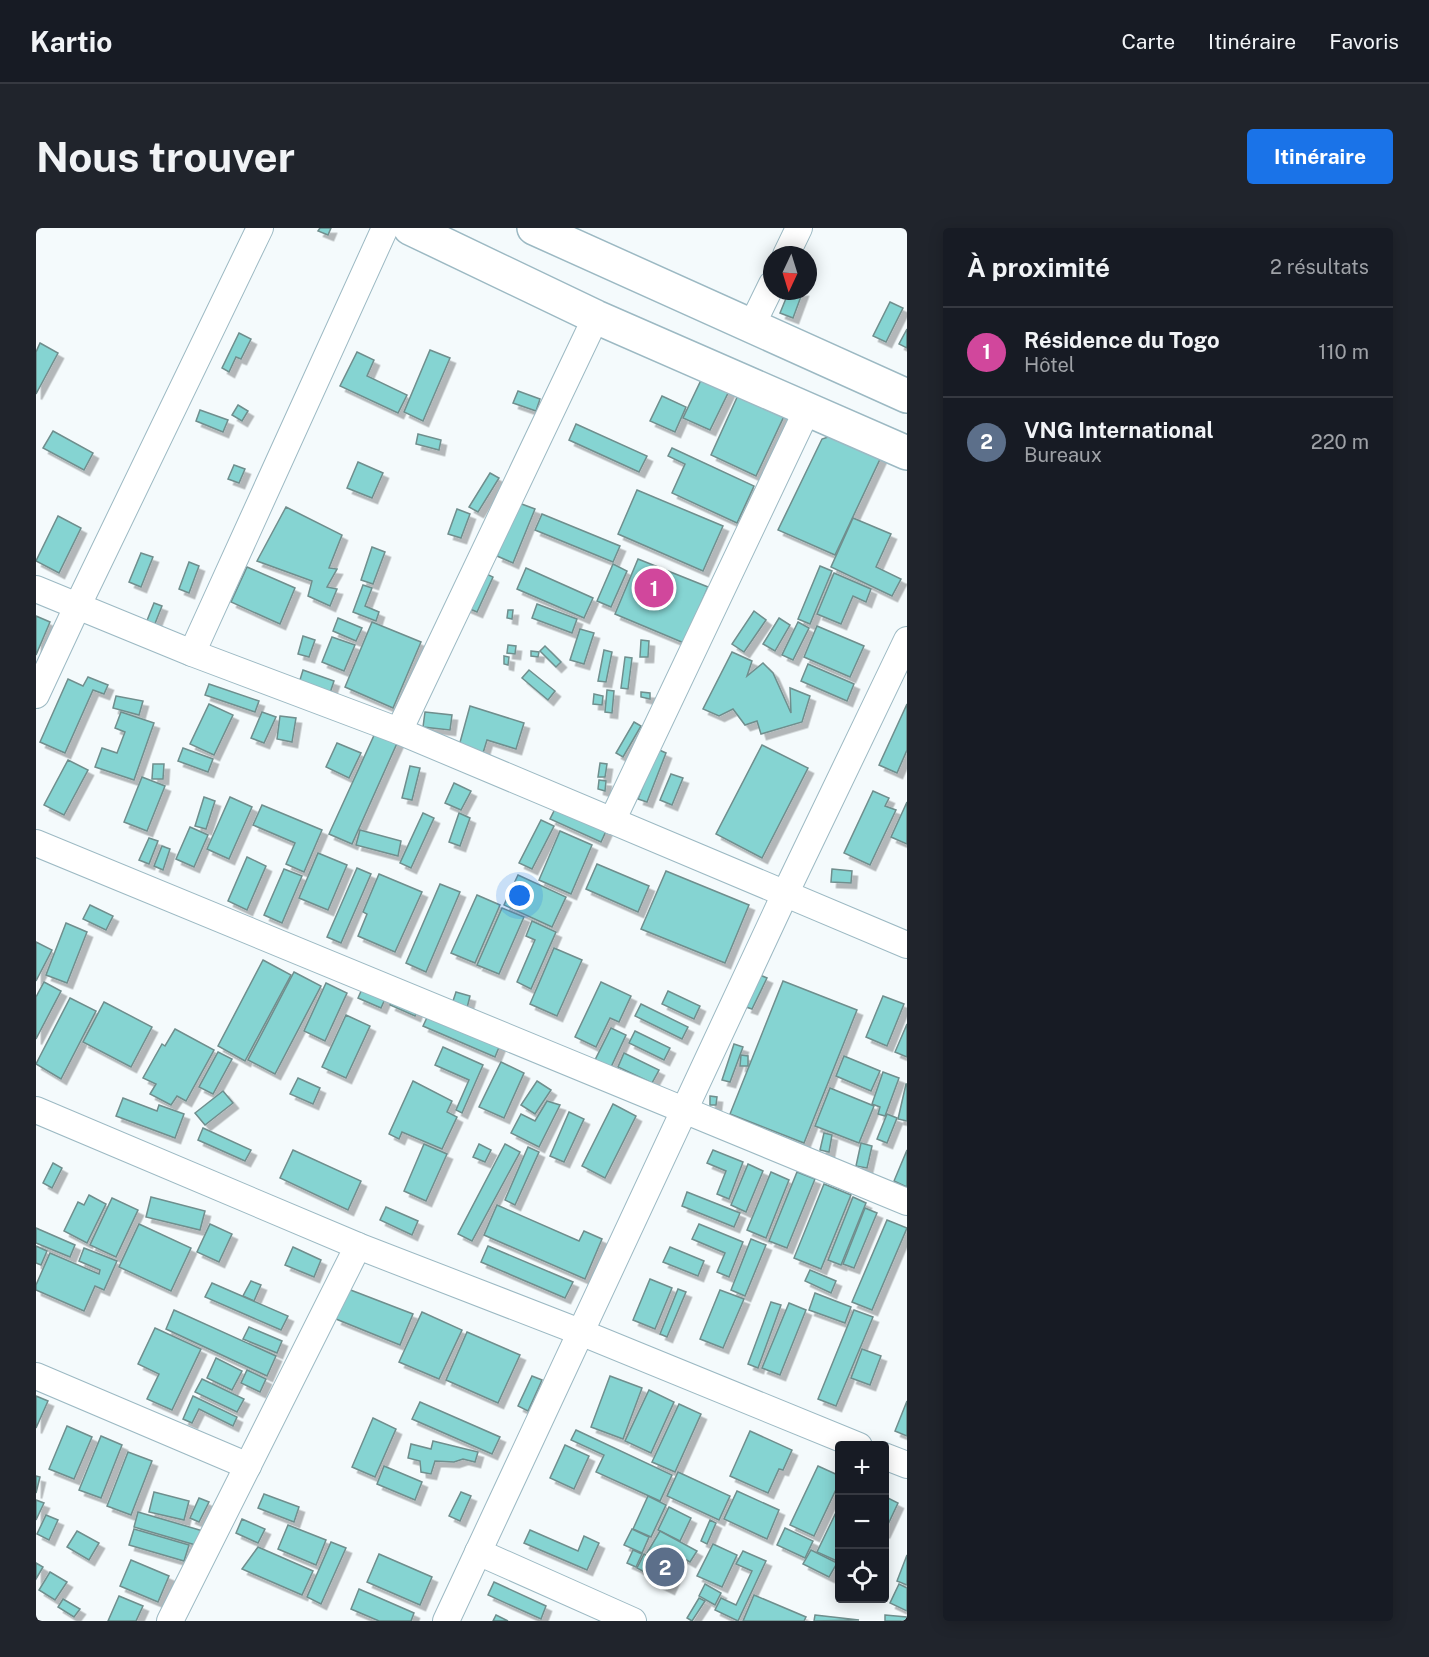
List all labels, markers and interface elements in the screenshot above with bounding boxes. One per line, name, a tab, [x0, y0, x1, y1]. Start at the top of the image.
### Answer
text: Kartio	[30, 25, 112, 58]
text: Carte	[1121, 29, 1175, 54]
text: Itinéraire	[1208, 29, 1296, 54]
text: Favoris	[1329, 29, 1399, 54]
button: Itinéraire	[1247, 129, 1393, 184]
text: Nous trouver	[36, 132, 295, 181]
north arrow	[763, 246, 817, 300]
text: À proximité	[967, 252, 1110, 283]
text: 2 résultats	[1270, 255, 1369, 279]
text: Résidence du Togo	[1024, 327, 1220, 353]
text: 1	[982, 340, 991, 364]
text: 110 m	[1318, 340, 1369, 364]
text: Hôtel	[1024, 353, 1075, 377]
text: VNG International	[1024, 417, 1214, 443]
text: 2	[980, 430, 993, 454]
text: 220 m	[1311, 430, 1369, 454]
text: Bureaux	[1024, 443, 1102, 467]
pin: 1	[634, 566, 674, 610]
your location	[505, 881, 534, 910]
map controls	[835, 1441, 889, 1603]
button: +	[835, 1441, 889, 1495]
button: −	[835, 1495, 889, 1549]
pin: 2	[646, 1544, 684, 1590]
button: locate	[835, 1549, 889, 1603]

